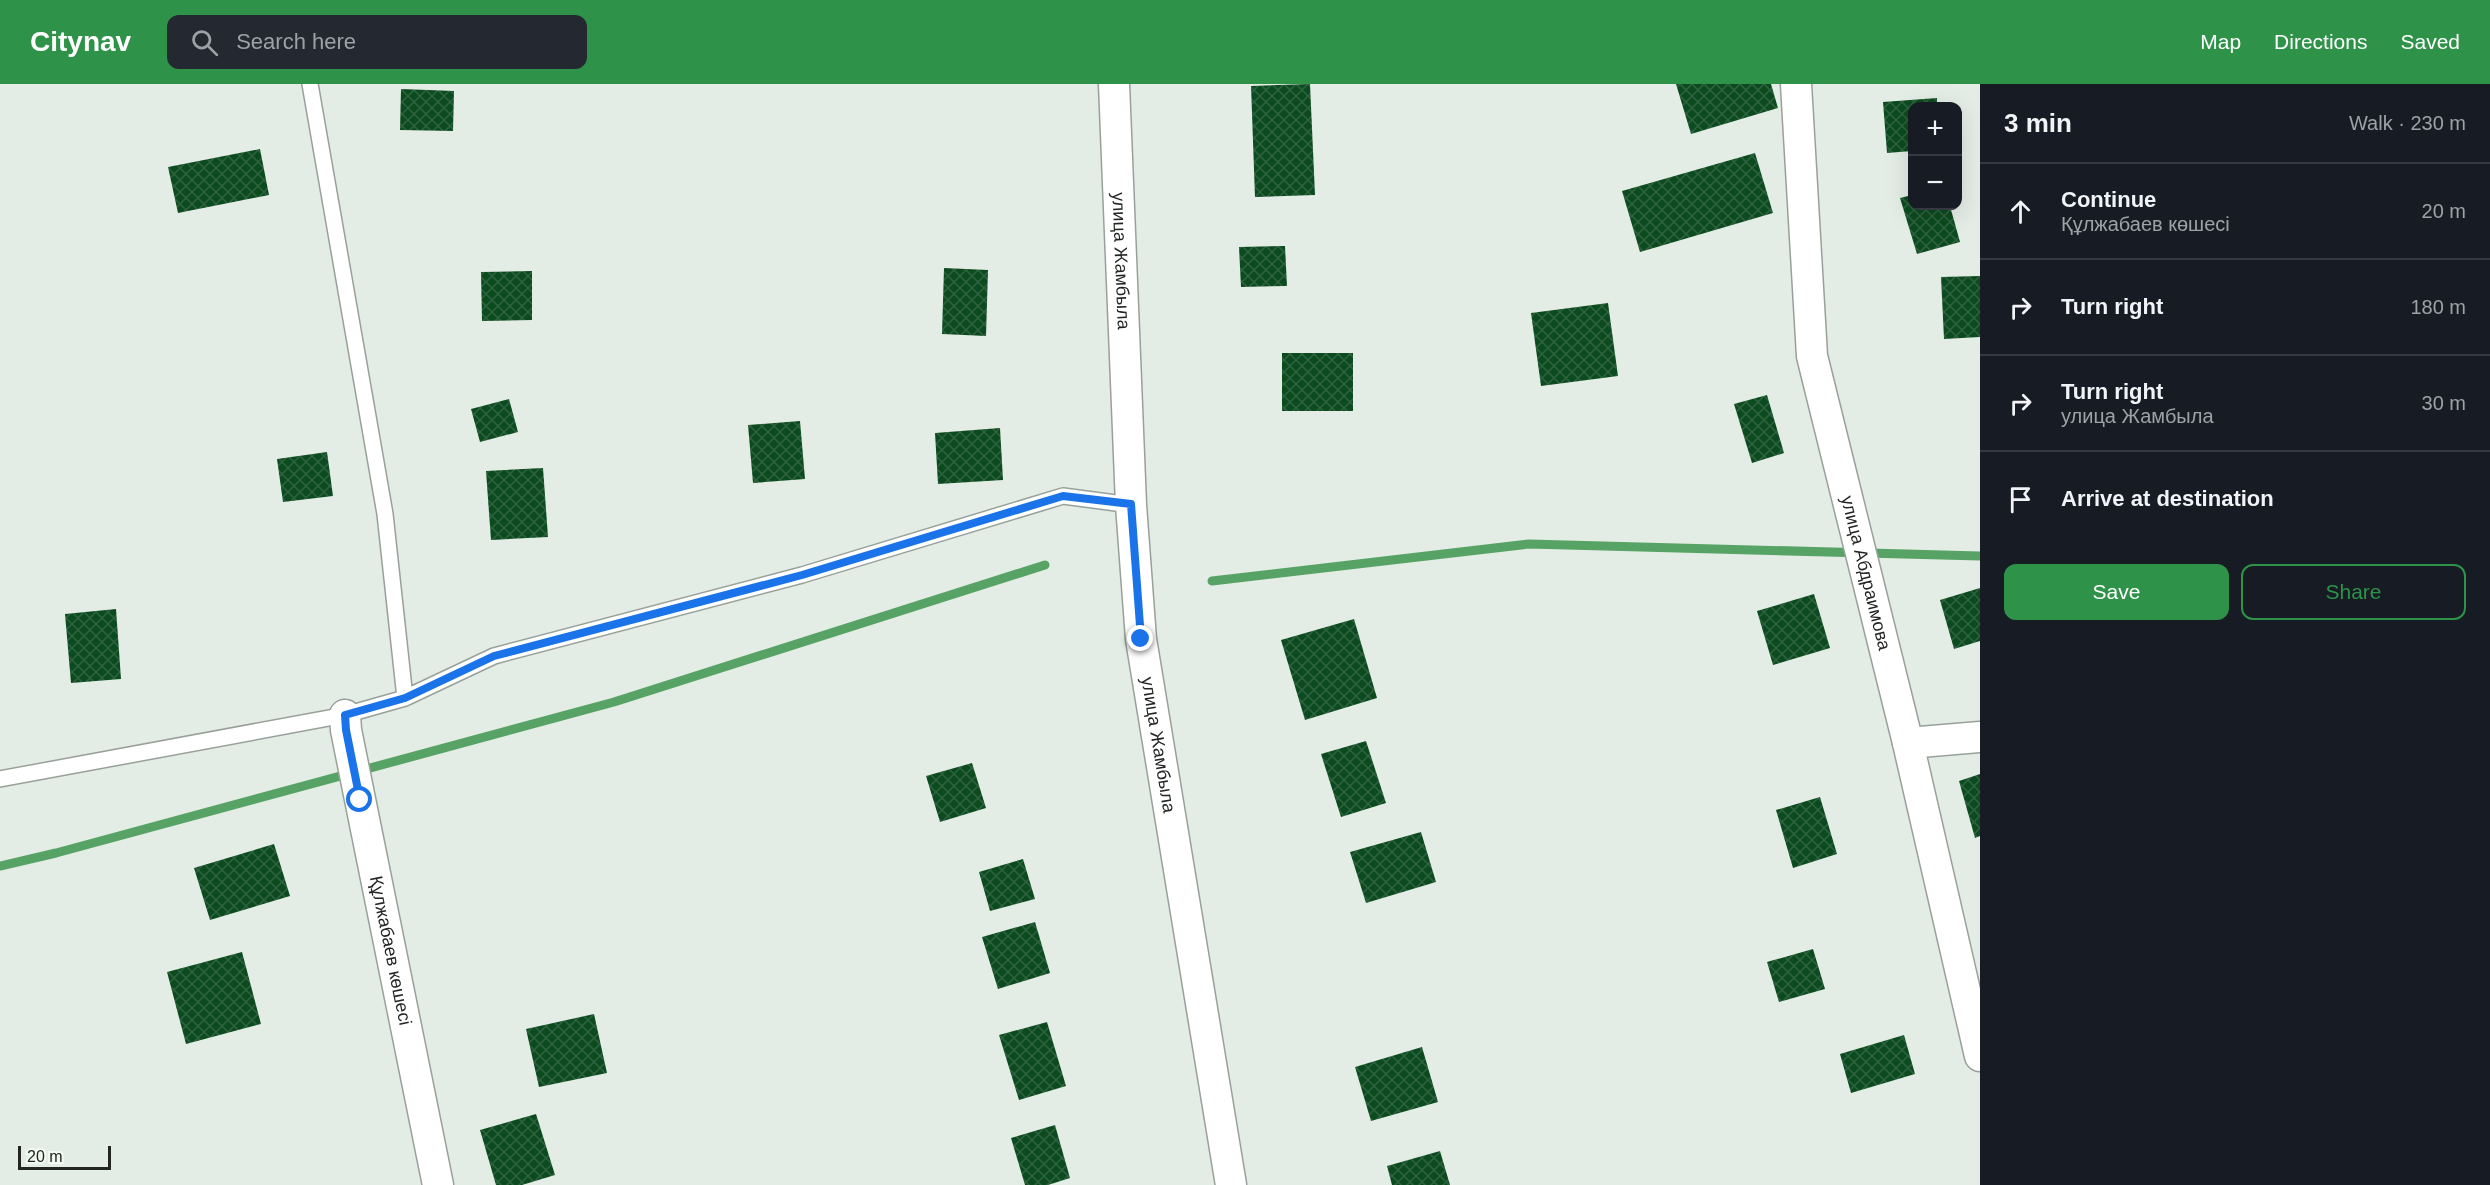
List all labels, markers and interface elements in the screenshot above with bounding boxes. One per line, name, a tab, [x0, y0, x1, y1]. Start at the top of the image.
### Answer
search box	[167, 15, 587, 69]
text: Citynav	[30, 26, 131, 57]
icon: search	[188, 26, 221, 59]
text: Search here	[236, 29, 356, 54]
text: Map	[2200, 30, 2241, 53]
text: Directions	[2274, 30, 2367, 53]
text: Saved	[2400, 30, 2460, 53]
map controls	[1908, 102, 1962, 210]
button: +	[1908, 102, 1962, 156]
text: 3 min	[2004, 108, 2072, 138]
text: Walk · 230 m	[2349, 112, 2466, 134]
button: −	[1908, 156, 1962, 210]
text: Continue	[2061, 187, 2156, 212]
street label: улица Жамбыла	[1108, 192, 1134, 331]
icon: ahead	[2004, 195, 2037, 228]
text: 20 m	[2422, 200, 2466, 222]
text: Құлжабаев көшесі	[2061, 213, 2230, 235]
icon: right	[2004, 291, 2037, 324]
text: Turn right	[2061, 294, 2163, 319]
text: 180 m	[2410, 296, 2466, 318]
text: Turn right	[2061, 379, 2163, 404]
icon: right	[2004, 387, 2037, 420]
text: 30 m	[2422, 392, 2466, 414]
text: улица Жамбыла	[2061, 405, 2214, 427]
icon: arrive	[2004, 483, 2037, 516]
text: Arrive at destination	[2061, 486, 2274, 511]
street label: улица Абдраимова	[1837, 494, 1895, 653]
button: Save	[2004, 564, 2229, 620]
button: Share	[2241, 564, 2466, 620]
route end	[1127, 625, 1153, 651]
street label: улица Жамбыла	[1137, 675, 1180, 815]
route start	[346, 786, 372, 812]
street label: Құлжабаев көшесі	[366, 874, 415, 1027]
scale bar	[18, 1143, 111, 1170]
text: 20 m	[27, 1148, 63, 1165]

